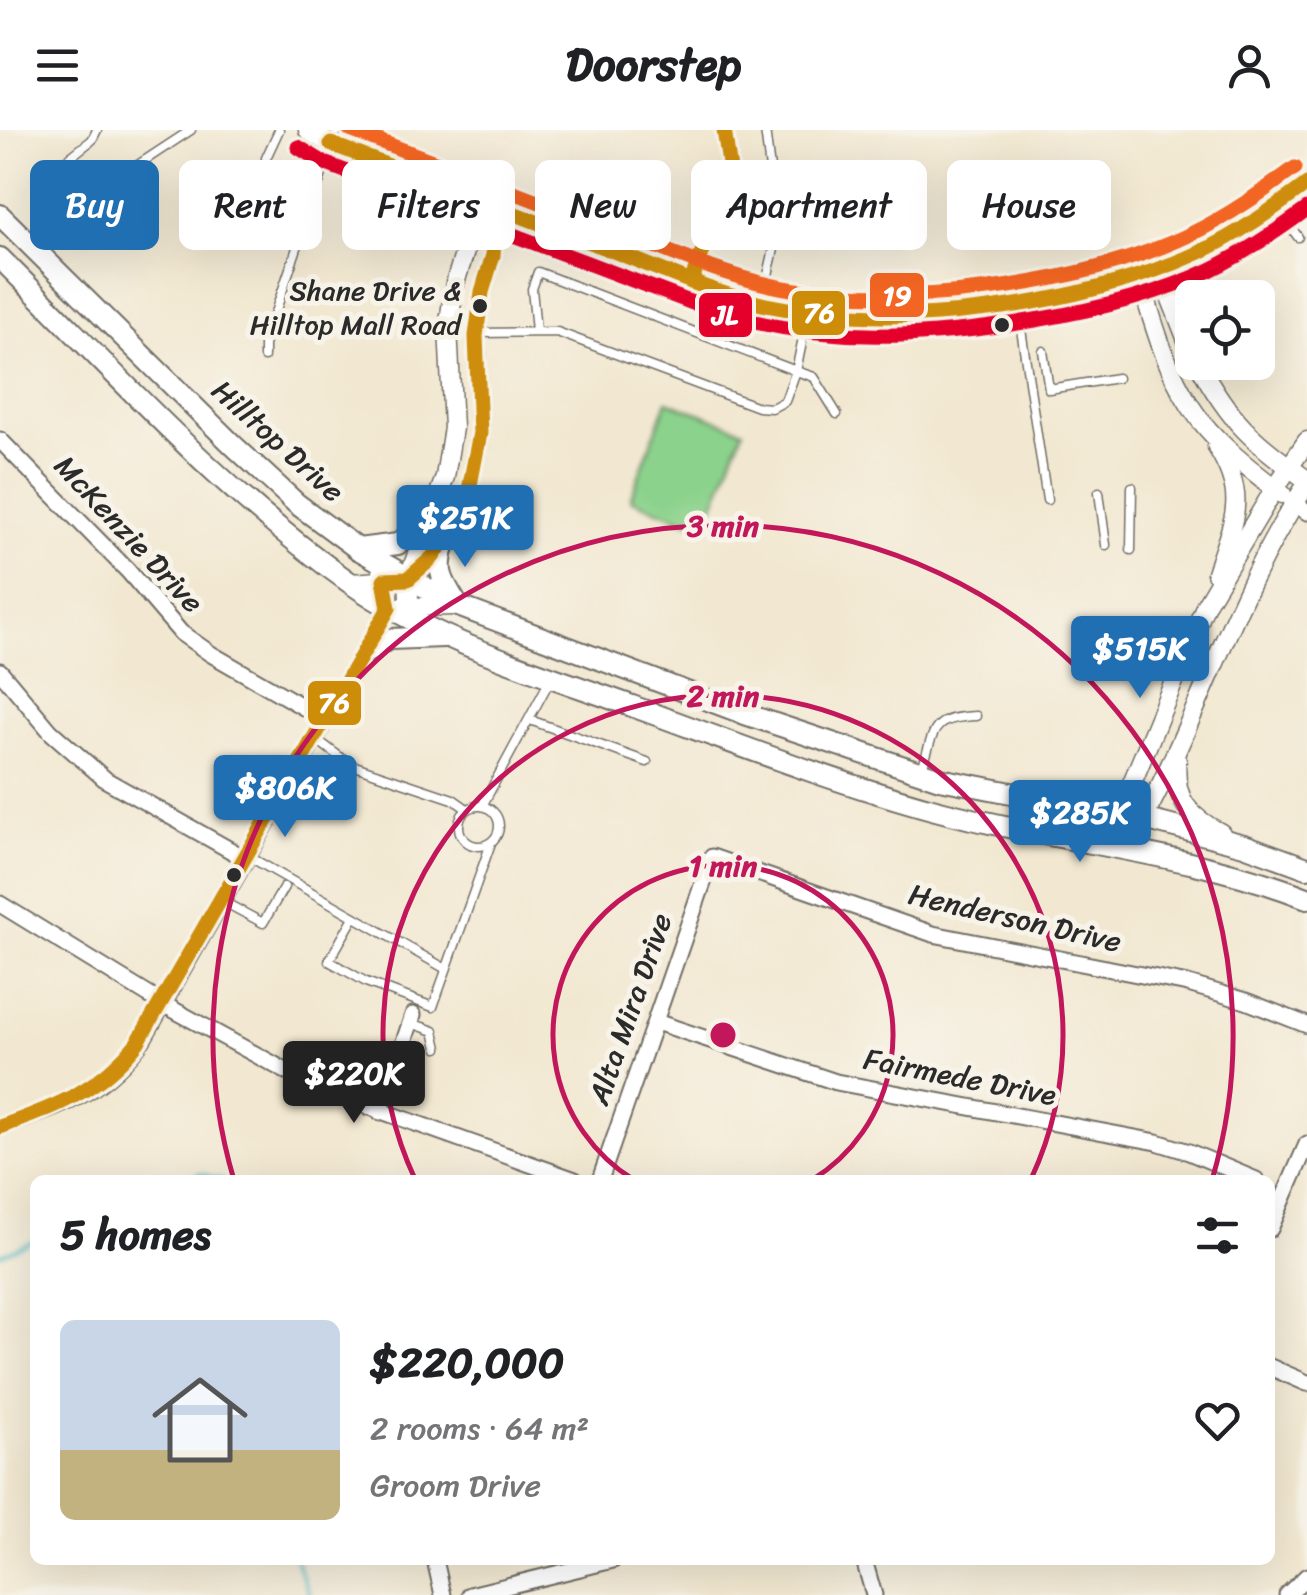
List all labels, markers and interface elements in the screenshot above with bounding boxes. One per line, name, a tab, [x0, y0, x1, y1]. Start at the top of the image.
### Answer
text: Doorstep	[566, 25, 741, 105]
icon: menu	[30, 38, 85, 93]
icon: person	[1222, 38, 1277, 93]
chip: Buy	[30, 160, 159, 250]
chip: Rent	[179, 160, 322, 250]
chip: Filters	[342, 160, 515, 250]
chip: New	[535, 160, 671, 250]
chip: Apartment	[691, 160, 927, 250]
chip: House	[947, 160, 1111, 250]
place label: Shane Drive & Hilltop Mall Road	[250, 266, 463, 349]
line badge: 19	[868, 271, 926, 319]
text: 19	[882, 271, 912, 320]
map controls	[1175, 280, 1275, 380]
button: locate	[1175, 280, 1275, 380]
text: 76	[803, 288, 835, 337]
line badge: 76	[790, 289, 847, 337]
text: JL	[710, 290, 739, 339]
line badge: JL	[697, 291, 754, 339]
marker: Shane Drive & Hilltop Mall Road	[470, 296, 490, 316]
unlabelled marker	[992, 315, 1012, 335]
street label: Hilltop Drive	[198, 366, 358, 516]
street label: McKenzie Drive	[40, 442, 218, 626]
pin: $251K	[395, 485, 535, 570]
text: $251K	[419, 489, 511, 546]
text: 3 min	[686, 499, 760, 553]
pin: $515K	[1070, 616, 1210, 701]
text: $515K	[1093, 620, 1187, 677]
text: 2 min	[687, 669, 760, 723]
text: 76	[318, 678, 350, 727]
line badge: 76	[306, 679, 363, 727]
pin: $806K	[215, 755, 355, 840]
text: $806K	[236, 759, 334, 816]
pin: $285K	[1010, 780, 1150, 865]
text: $285K	[1031, 784, 1129, 841]
text: 1 min	[689, 839, 758, 893]
unlabelled marker	[224, 865, 244, 885]
street label: Henderson Drive	[903, 867, 1127, 969]
street label: Alta Mira Drive	[572, 906, 688, 1113]
centre of rings	[705, 1017, 741, 1053]
street label: Fairmede Drive	[859, 1032, 1061, 1122]
pin: $220K	[284, 1041, 424, 1126]
text: $220K	[305, 1045, 403, 1102]
text: 5 homes	[60, 1198, 211, 1272]
icon: filters	[1190, 1208, 1245, 1263]
text: $220,000	[370, 1326, 564, 1400]
icon: home	[140, 1360, 260, 1480]
icon: heart	[1190, 1393, 1245, 1448]
text: 2 rooms · 64 m²	[370, 1400, 589, 1457]
text: Groom Drive	[370, 1457, 541, 1514]

